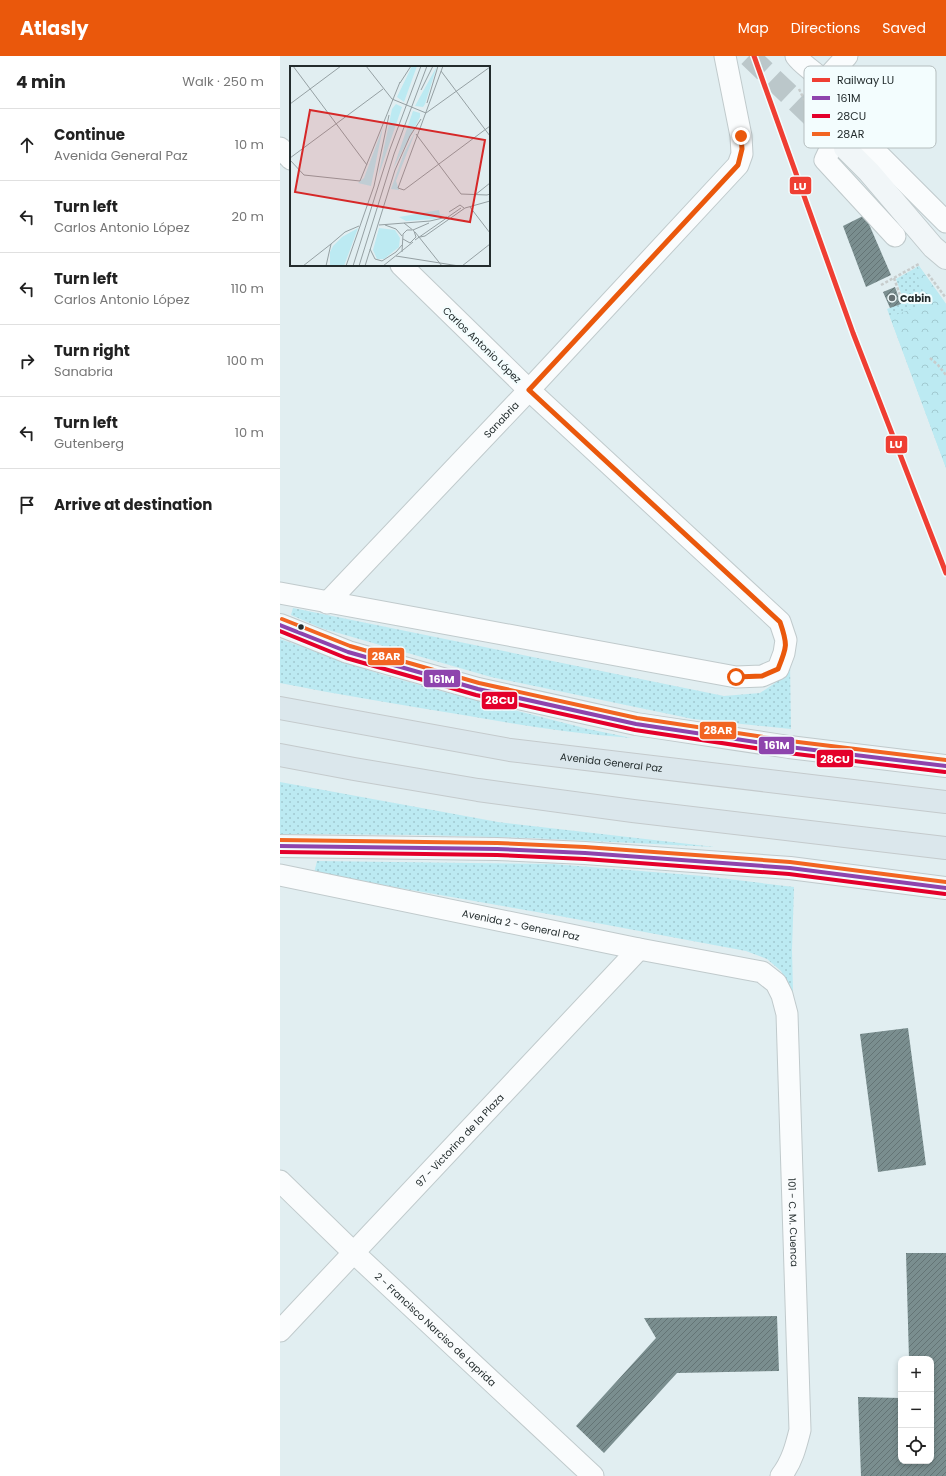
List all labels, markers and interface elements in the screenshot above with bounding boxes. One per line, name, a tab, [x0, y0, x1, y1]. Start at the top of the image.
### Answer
text: Atlasly	[20, 15, 88, 42]
text: Map	[738, 18, 769, 38]
text: Directions	[791, 18, 860, 38]
text: Saved	[882, 18, 926, 38]
inset map	[290, 66, 490, 266]
legend	[804, 66, 936, 148]
text: 4 min	[16, 70, 66, 94]
text: Walk · 250 m	[182, 72, 264, 91]
text: Railway LU	[837, 72, 894, 88]
text: 161M	[837, 90, 861, 106]
text: 28CU	[837, 108, 866, 124]
text: Continue	[54, 124, 125, 145]
text: 28AR	[837, 126, 865, 142]
route end	[732, 127, 750, 145]
icon: ahead	[16, 134, 38, 156]
text: 10 m	[235, 135, 264, 154]
text: Avenida General Paz	[54, 146, 188, 165]
line badge: LU	[789, 176, 812, 195]
text: LU	[793, 178, 807, 194]
text: Turn left	[54, 196, 118, 217]
icon: left	[16, 206, 38, 228]
text: 20 m	[231, 207, 264, 226]
text: Carlos Antonio López	[54, 218, 190, 237]
text: Turn left	[54, 268, 118, 289]
icon: left	[16, 278, 38, 300]
text: 110 m	[231, 279, 264, 298]
text: Carlos Antonio López	[54, 290, 190, 309]
place label: Cabin	[900, 291, 931, 306]
marker: Cabin	[887, 293, 897, 303]
street label: Carlos Antonio López	[439, 303, 525, 387]
text: Turn right	[54, 340, 130, 361]
icon: right	[16, 350, 38, 372]
text: 100 m	[227, 351, 264, 370]
text: Sanabria	[54, 362, 113, 381]
street label: Sanabria	[480, 398, 522, 441]
text: Turn left	[54, 412, 118, 433]
icon: left	[16, 422, 38, 444]
text: 10 m	[235, 423, 264, 442]
text: Gutenberg	[54, 434, 124, 453]
line badge: LU	[885, 435, 908, 454]
text: LU	[889, 436, 903, 452]
icon: arrive	[16, 494, 38, 516]
text: Arrive at destination	[54, 494, 212, 515]
unlabelled marker	[296, 622, 306, 632]
line badge: 28AR	[367, 647, 405, 666]
text: 28AR	[372, 648, 400, 664]
route start	[727, 668, 745, 686]
line badge: 161M	[423, 669, 461, 688]
text: 161M	[429, 671, 455, 687]
line badge: 28CU	[481, 691, 518, 710]
text: 28CU	[485, 692, 515, 708]
line badge: 28AR	[699, 721, 737, 740]
text: 28AR	[704, 722, 732, 738]
line badge: 161M	[758, 736, 795, 755]
text: 161M	[764, 737, 790, 753]
street label: Avenida General Paz	[559, 749, 664, 776]
line badge: 28CU	[816, 749, 854, 768]
text: 28CU	[820, 751, 850, 767]
street label: Avenida 2 - General Paz	[461, 905, 581, 944]
street label: 97 - Victorino de la Plaza	[412, 1090, 507, 1190]
street label: 101 - C. M. Cuenca	[785, 1178, 802, 1267]
street label: 2 - Francisco Narciso de Laprida	[372, 1269, 500, 1390]
map controls	[898, 1356, 934, 1464]
button: +	[898, 1356, 934, 1392]
button: −	[898, 1392, 934, 1428]
button: locate	[898, 1428, 934, 1464]

